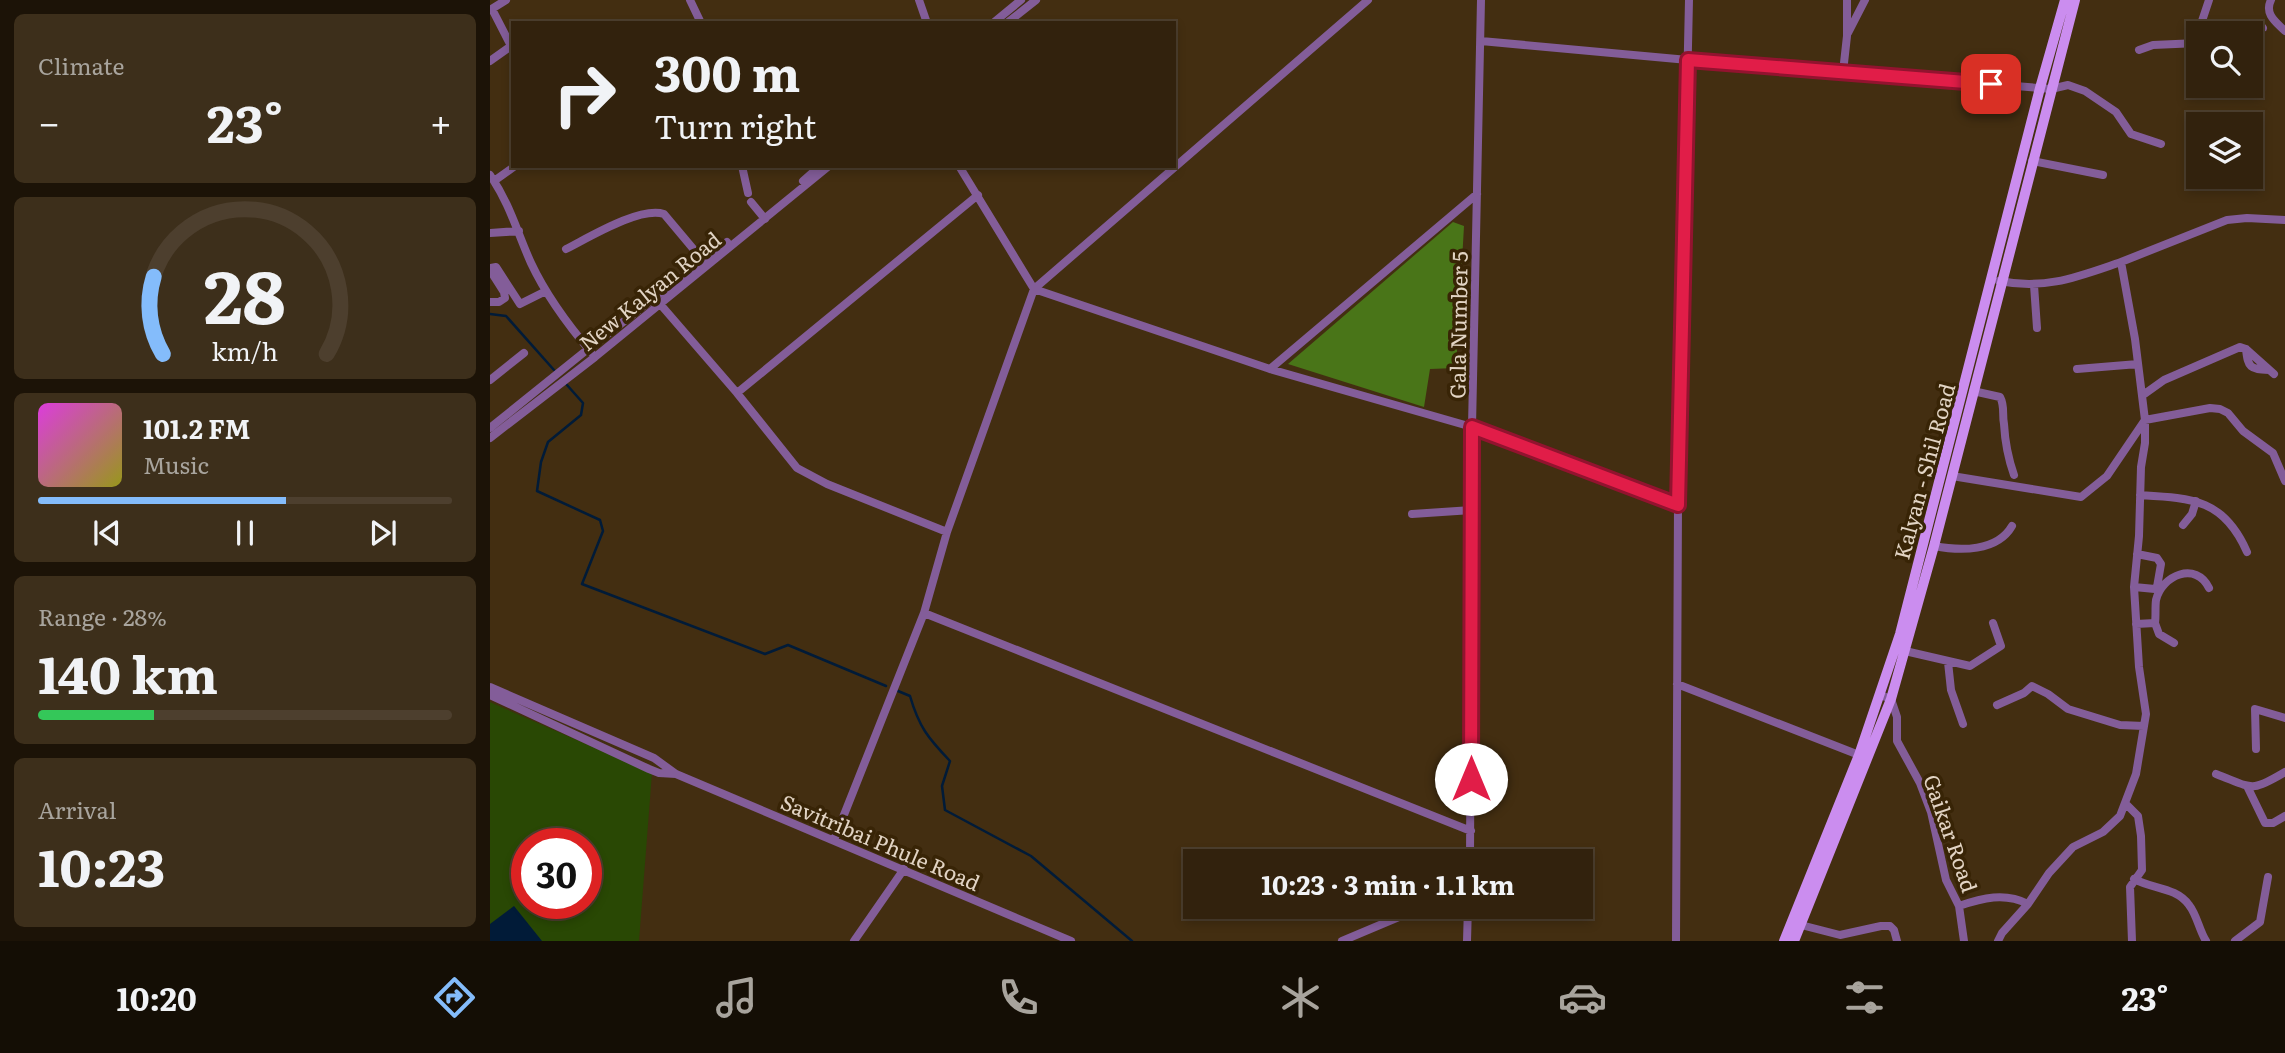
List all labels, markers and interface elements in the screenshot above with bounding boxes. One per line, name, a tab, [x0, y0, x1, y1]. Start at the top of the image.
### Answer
map controls	[2186, 21, 2263, 189]
button: search	[2186, 21, 2263, 98]
text: 300 m	[654, 34, 800, 107]
text: Climate	[38, 48, 124, 82]
icon: right	[539, 49, 630, 140]
pin	[1961, 54, 2021, 114]
icon: arrive	[1972, 65, 2010, 103]
text: 23°	[207, 82, 283, 159]
text: −	[38, 92, 60, 149]
text: +	[430, 92, 452, 149]
text: Turn right	[654, 101, 816, 149]
button: layers	[2186, 112, 2263, 189]
street label: New Kalyan Road	[571, 223, 727, 357]
text: 28	[204, 238, 286, 346]
street label: Gala Number 5	[1440, 251, 1474, 399]
text: km/h	[212, 332, 278, 369]
street label: Kalyan - Shil Road	[1885, 379, 1961, 563]
text: 101.2 FM	[143, 408, 250, 447]
text: Music	[143, 447, 209, 481]
icon: previous	[88, 514, 126, 552]
icon: pause	[226, 514, 264, 552]
icon: next	[364, 514, 402, 552]
text: Range · 28%	[38, 599, 167, 633]
text: 140 km	[38, 633, 218, 710]
position arrow	[1434, 742, 1508, 816]
street label: Gaikar Road	[1917, 770, 1987, 896]
street label: Savitribai Phule Road	[777, 785, 986, 897]
text: Arrival	[38, 792, 117, 826]
text: 10:23	[38, 826, 165, 903]
speed limit sign: 30	[511, 828, 602, 919]
text: 10:23 · 3 min · 1.1 km	[1261, 864, 1515, 903]
text: 10:20	[116, 973, 197, 1021]
icon: directions	[430, 973, 479, 1022]
icon: music	[712, 973, 761, 1022]
icon: phone	[994, 973, 1043, 1022]
icon: climate	[1276, 973, 1325, 1022]
icon: car	[1558, 973, 1607, 1022]
icon: filters	[1840, 973, 1889, 1022]
text: 23°	[2122, 973, 2168, 1021]

